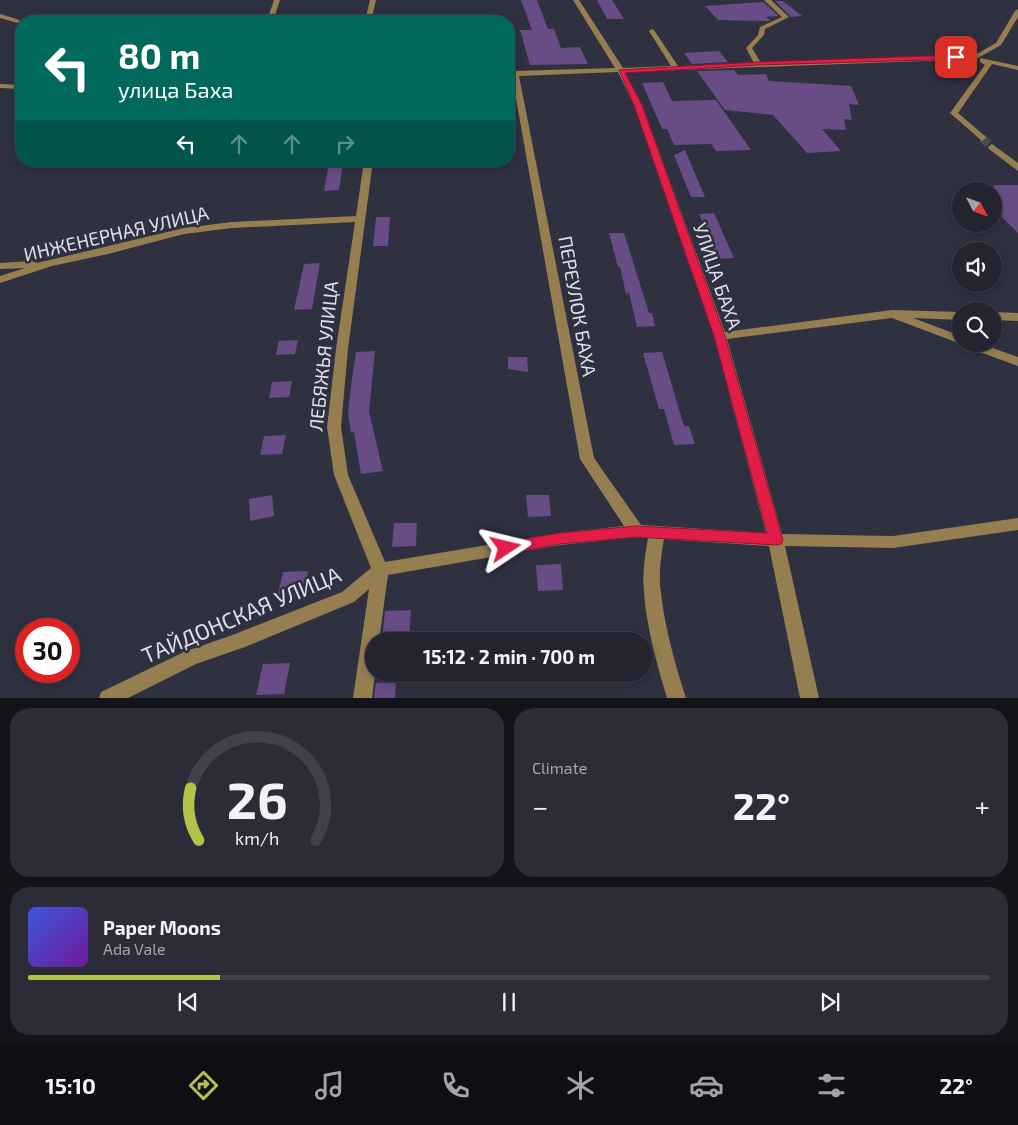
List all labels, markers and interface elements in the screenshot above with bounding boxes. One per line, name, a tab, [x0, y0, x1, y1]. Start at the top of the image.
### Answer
text: 80 m	[118, 34, 200, 76]
icon: left	[35, 35, 100, 100]
pin	[935, 36, 977, 78]
icon: arrive	[942, 43, 970, 71]
text: улица Баха	[118, 76, 234, 102]
icon: left	[172, 130, 200, 158]
icon: ahead	[225, 130, 253, 158]
icon: ahead	[278, 130, 306, 158]
icon: right	[331, 130, 359, 158]
north arrow	[952, 182, 1002, 232]
map controls	[952, 182, 1002, 352]
street label: ИНЖЕНЕРНАЯ УЛИЦА	[21, 201, 211, 265]
street label: УЛИЦА БАХА	[689, 220, 747, 332]
street label: ПЕРЕУЛОК БАХА	[554, 234, 602, 378]
button: sound	[952, 242, 1002, 292]
street label: ЛЕБЯЖЬЯ УЛИЦА	[304, 280, 342, 432]
button: search	[952, 302, 1002, 352]
position arrow	[479, 521, 531, 573]
street label: ТАЙДОНСКАЯ УЛИЦА	[137, 560, 345, 668]
speed limit sign: 30	[15, 618, 80, 683]
text: 15:12 · 2 min · 700 m	[423, 645, 595, 668]
text: Climate	[532, 758, 587, 777]
text: 26	[227, 767, 287, 829]
text: 22°	[733, 782, 790, 828]
text: −	[532, 789, 548, 823]
text: +	[975, 789, 990, 823]
text: km/h	[235, 827, 279, 849]
text: Paper Moons	[103, 916, 221, 939]
text: Ada Vale	[103, 939, 166, 958]
icon: previous	[174, 988, 202, 1016]
icon: pause	[495, 988, 523, 1016]
icon: next	[816, 988, 844, 1016]
icon: directions	[186, 1068, 221, 1103]
icon: music	[312, 1068, 347, 1103]
icon: phone	[438, 1068, 473, 1103]
icon: climate	[563, 1068, 598, 1103]
icon: car	[689, 1068, 724, 1103]
icon: filters	[814, 1068, 849, 1103]
text: 15:10	[45, 1072, 96, 1098]
text: 22°	[940, 1072, 973, 1098]

